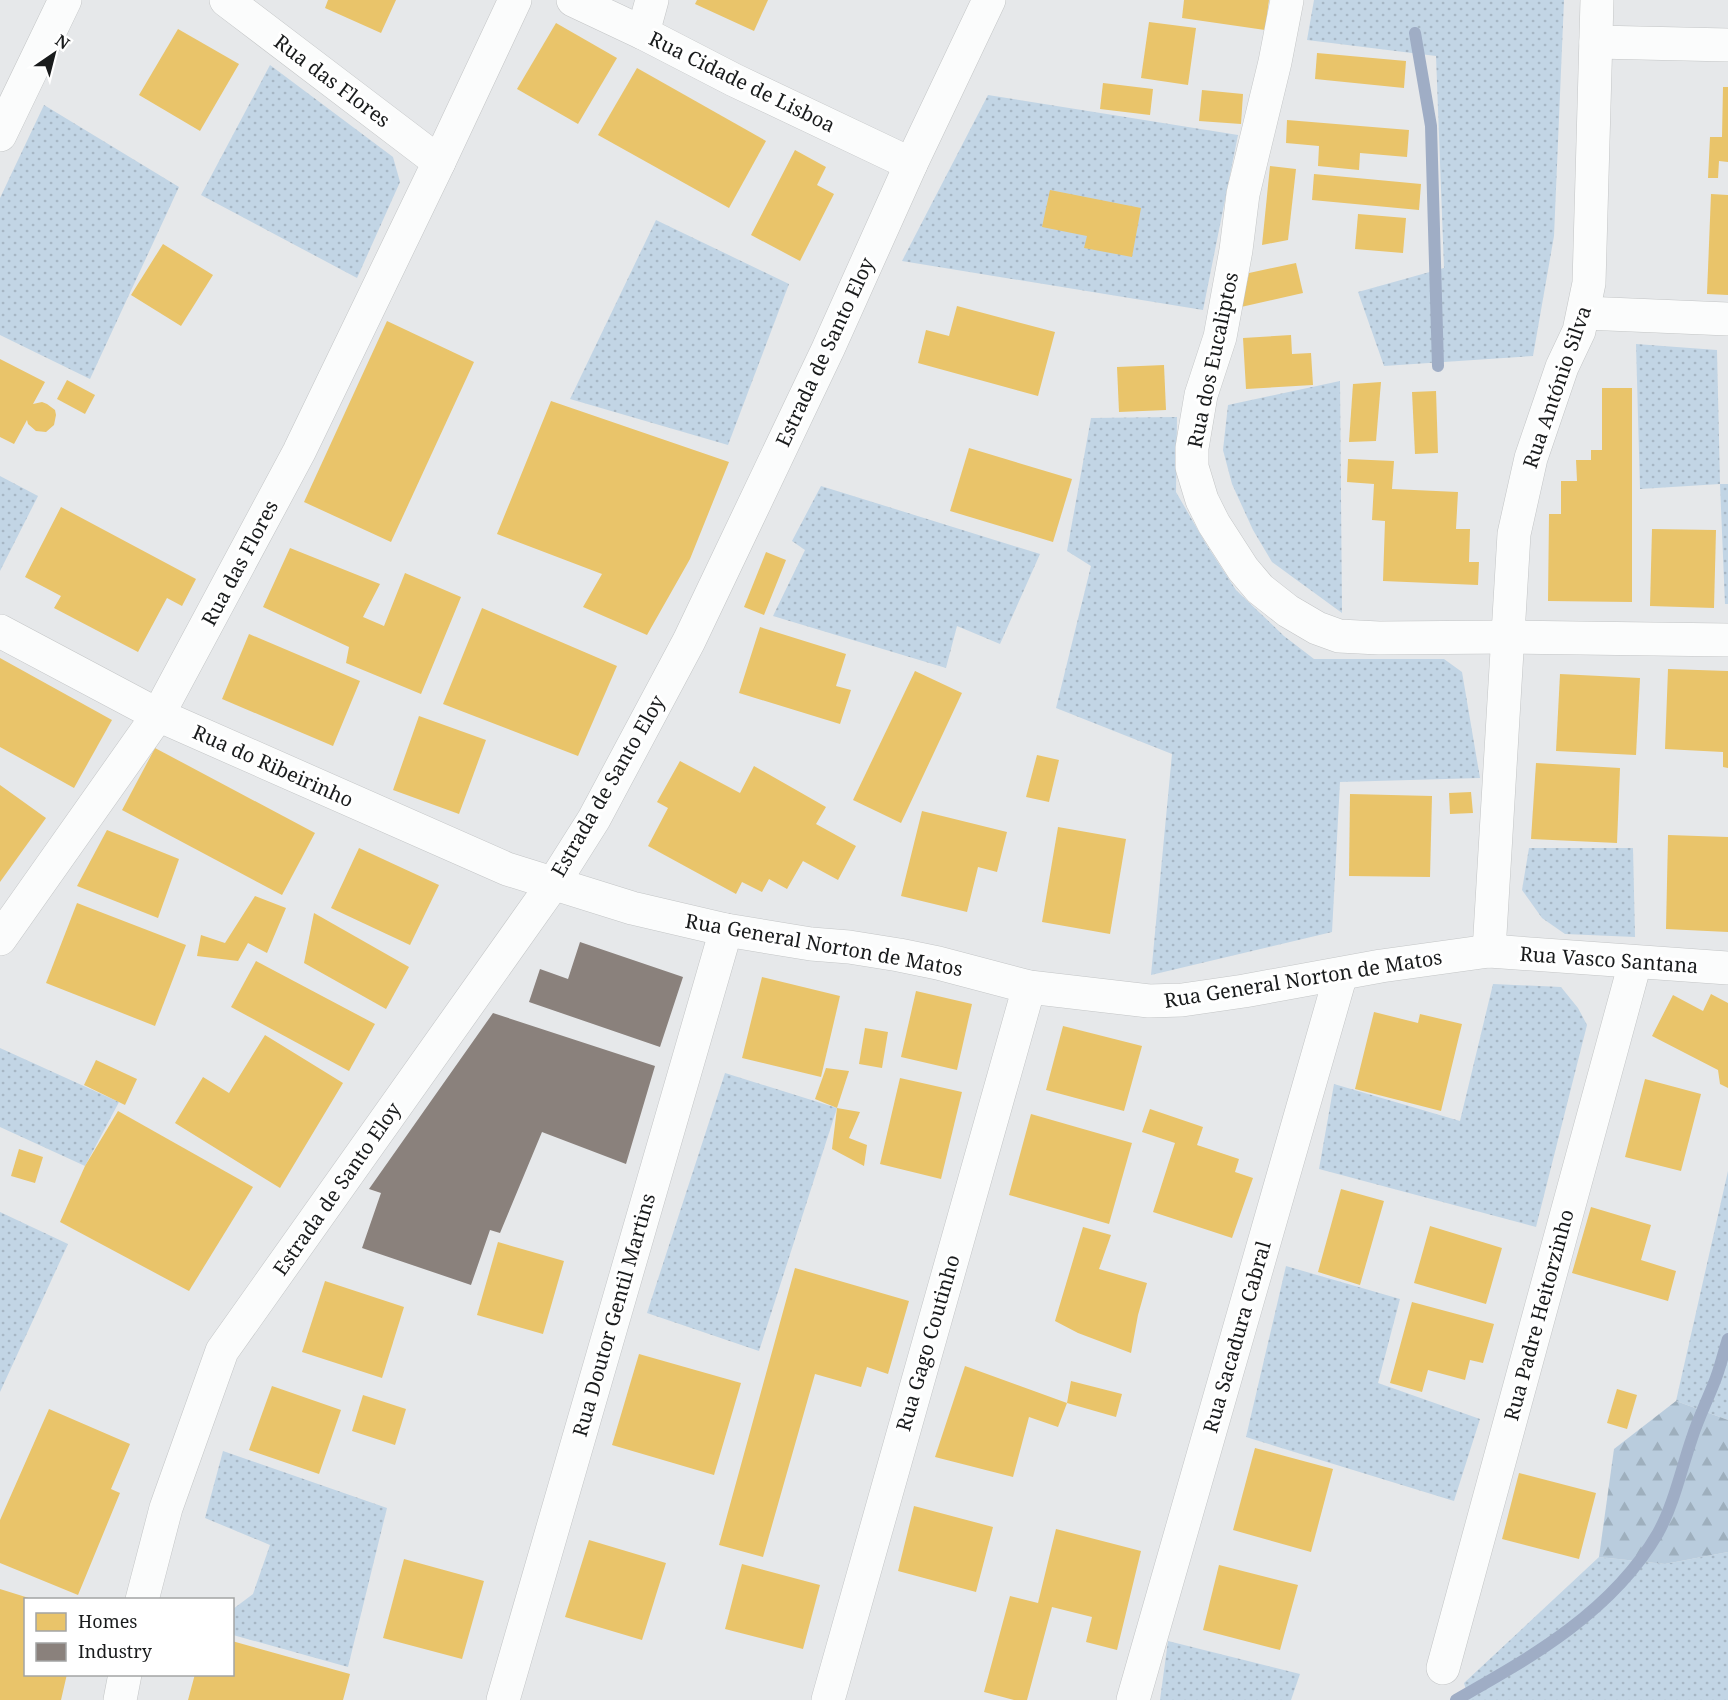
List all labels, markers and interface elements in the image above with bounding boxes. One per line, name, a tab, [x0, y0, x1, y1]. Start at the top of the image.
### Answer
north arrow	[24, 24, 84, 84]
street label: Rua Cidade de Lisboa	[645, 25, 840, 138]
street label: Rua das Flores	[269, 28, 396, 133]
text: N	[51, 29, 74, 55]
street label: Estrada de Santo Eloy	[769, 252, 881, 451]
street label: Rua dos Eucaliptos	[1181, 270, 1244, 450]
street label: Rua António Silva	[1516, 302, 1597, 472]
street label: Rua das Flores	[195, 495, 284, 630]
street label: Estrada de Santo Eloy	[544, 689, 671, 882]
street label: Rua do Ribeirinho	[189, 718, 358, 813]
street label: Rua General Norton de Matos	[683, 907, 965, 982]
street label: Rua Vasco Santana	[1519, 940, 1699, 979]
street label: Rua General Norton de Matos	[1162, 943, 1444, 1014]
street label: Estrada de Santo Eloy	[267, 1096, 407, 1281]
street label: Rua Doutor Gentil Martins	[566, 1190, 661, 1440]
street label: Rua Padre Heitorzinho	[1497, 1206, 1580, 1424]
street label: Rua Sacadura Cabral	[1196, 1238, 1277, 1436]
street label: Rua Gago Coutinho	[889, 1251, 966, 1434]
legend	[24, 1598, 234, 1676]
text: Homes	[78, 1609, 137, 1633]
text: Industry	[78, 1639, 153, 1663]

